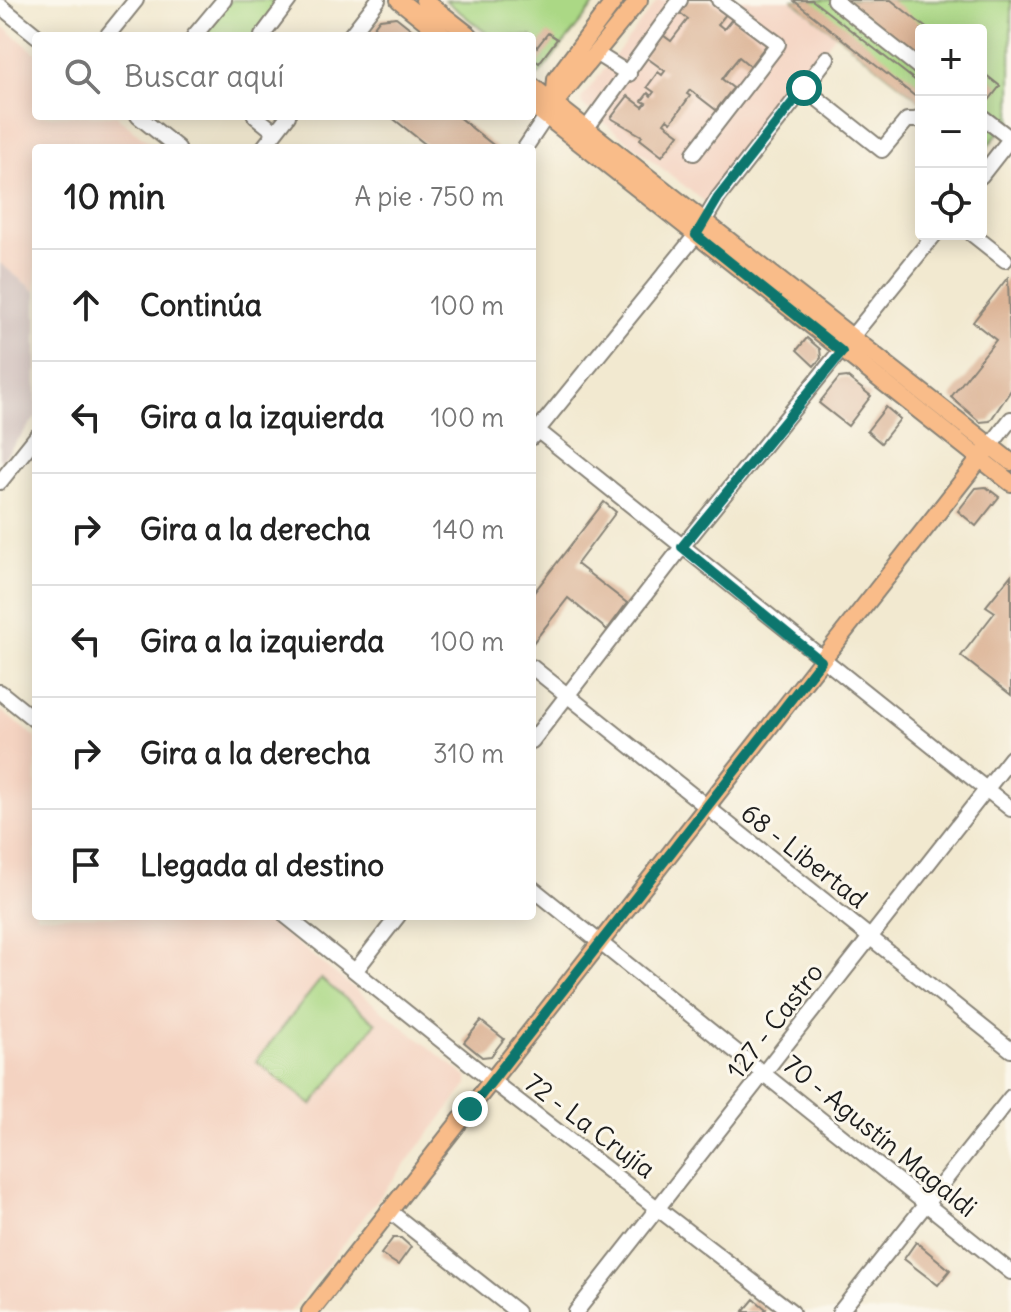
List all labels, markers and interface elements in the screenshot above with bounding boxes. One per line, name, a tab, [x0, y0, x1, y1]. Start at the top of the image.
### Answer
map controls	[915, 24, 987, 240]
button: +	[915, 24, 987, 96]
search box	[32, 32, 536, 120]
icon: search	[60, 54, 104, 98]
text: Buscar aquí	[124, 57, 284, 95]
route start	[786, 70, 822, 106]
button: −	[915, 96, 987, 168]
button: locate	[915, 168, 987, 240]
text: 10 min	[64, 175, 165, 218]
text: A pie · 750 m	[355, 180, 504, 213]
icon: ahead	[64, 283, 108, 327]
text: Continúa	[140, 286, 262, 324]
text: 100 m	[430, 289, 504, 322]
icon: left	[64, 395, 108, 439]
text: Gira a la izquierda	[140, 398, 384, 436]
text: 100 m	[430, 401, 504, 434]
icon: right	[64, 507, 108, 551]
text: Gira a la derecha	[140, 510, 371, 548]
text: 140 m	[433, 513, 504, 546]
icon: left	[64, 619, 108, 663]
text: Gira a la izquierda	[140, 622, 384, 660]
text: 100 m	[430, 625, 504, 658]
icon: right	[64, 731, 108, 775]
text: Gira a la derecha	[140, 734, 371, 772]
text: 310 m	[433, 737, 504, 770]
street label: 68 - Libertad	[735, 796, 874, 915]
icon: arrive	[64, 843, 108, 887]
text: Llegada al destino	[140, 846, 384, 884]
street label: 127 - Castro	[719, 956, 830, 1085]
street label: 70 - Agustín Magaldi	[777, 1047, 984, 1224]
street label: 72 - La Crujía	[519, 1066, 662, 1185]
route end	[452, 1091, 488, 1127]

